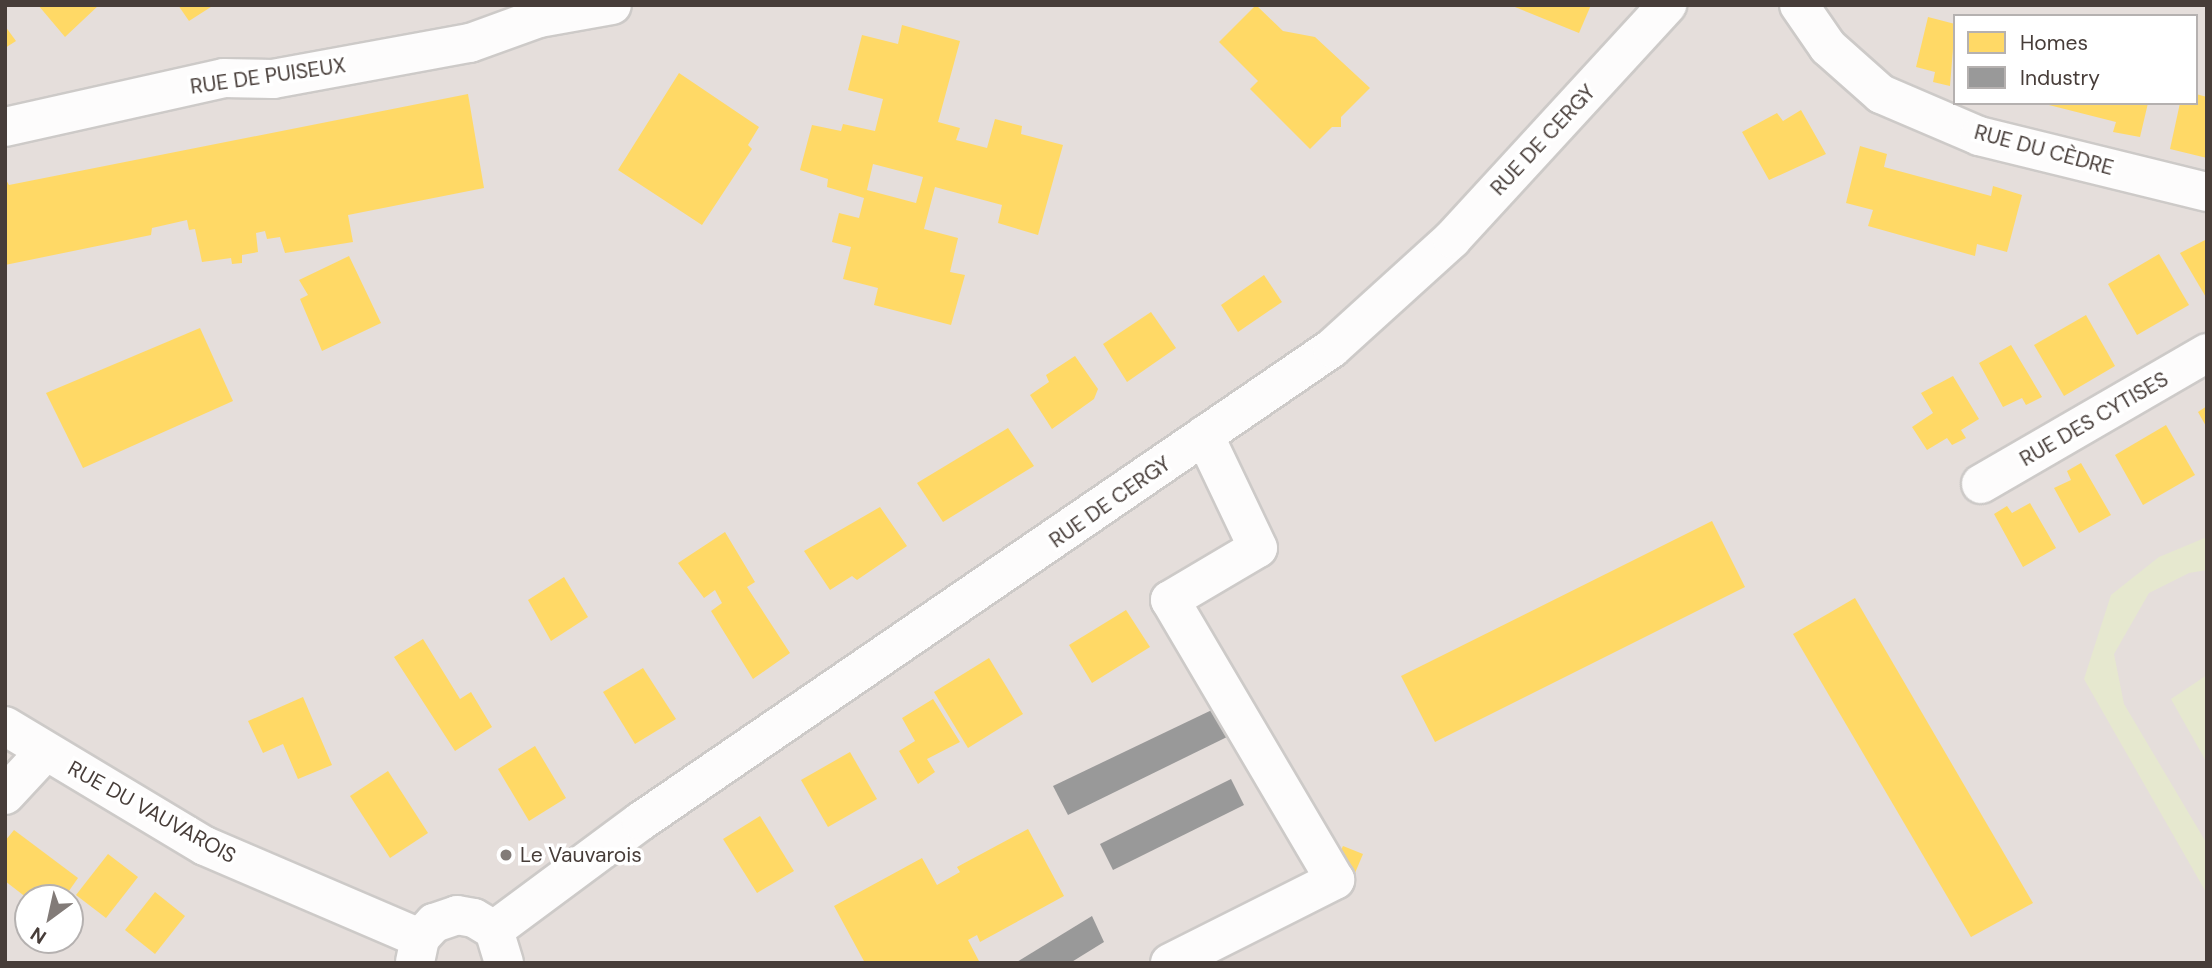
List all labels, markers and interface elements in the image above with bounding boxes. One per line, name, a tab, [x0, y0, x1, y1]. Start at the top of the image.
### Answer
legend	[1953, 14, 2198, 105]
text: Homes	[2020, 29, 2088, 57]
street label: RUE DE PUISEUX	[189, 53, 347, 99]
text: Industry	[2020, 64, 2100, 92]
street label: RUE DE CERGY	[1485, 79, 1601, 201]
street label: RUE DU CÈDRE	[1972, 119, 2116, 181]
street label: RUE DES CYTISES	[2015, 366, 2173, 472]
street label: RUE DE CERGY	[1045, 451, 1175, 553]
street label: RUE DU VAUVAROIS	[64, 755, 240, 869]
place label: Le Vauvarois	[520, 842, 642, 868]
marker: Le Vauvarois	[498, 847, 514, 863]
north arrow	[14, 884, 84, 954]
text: N	[26, 921, 51, 950]

